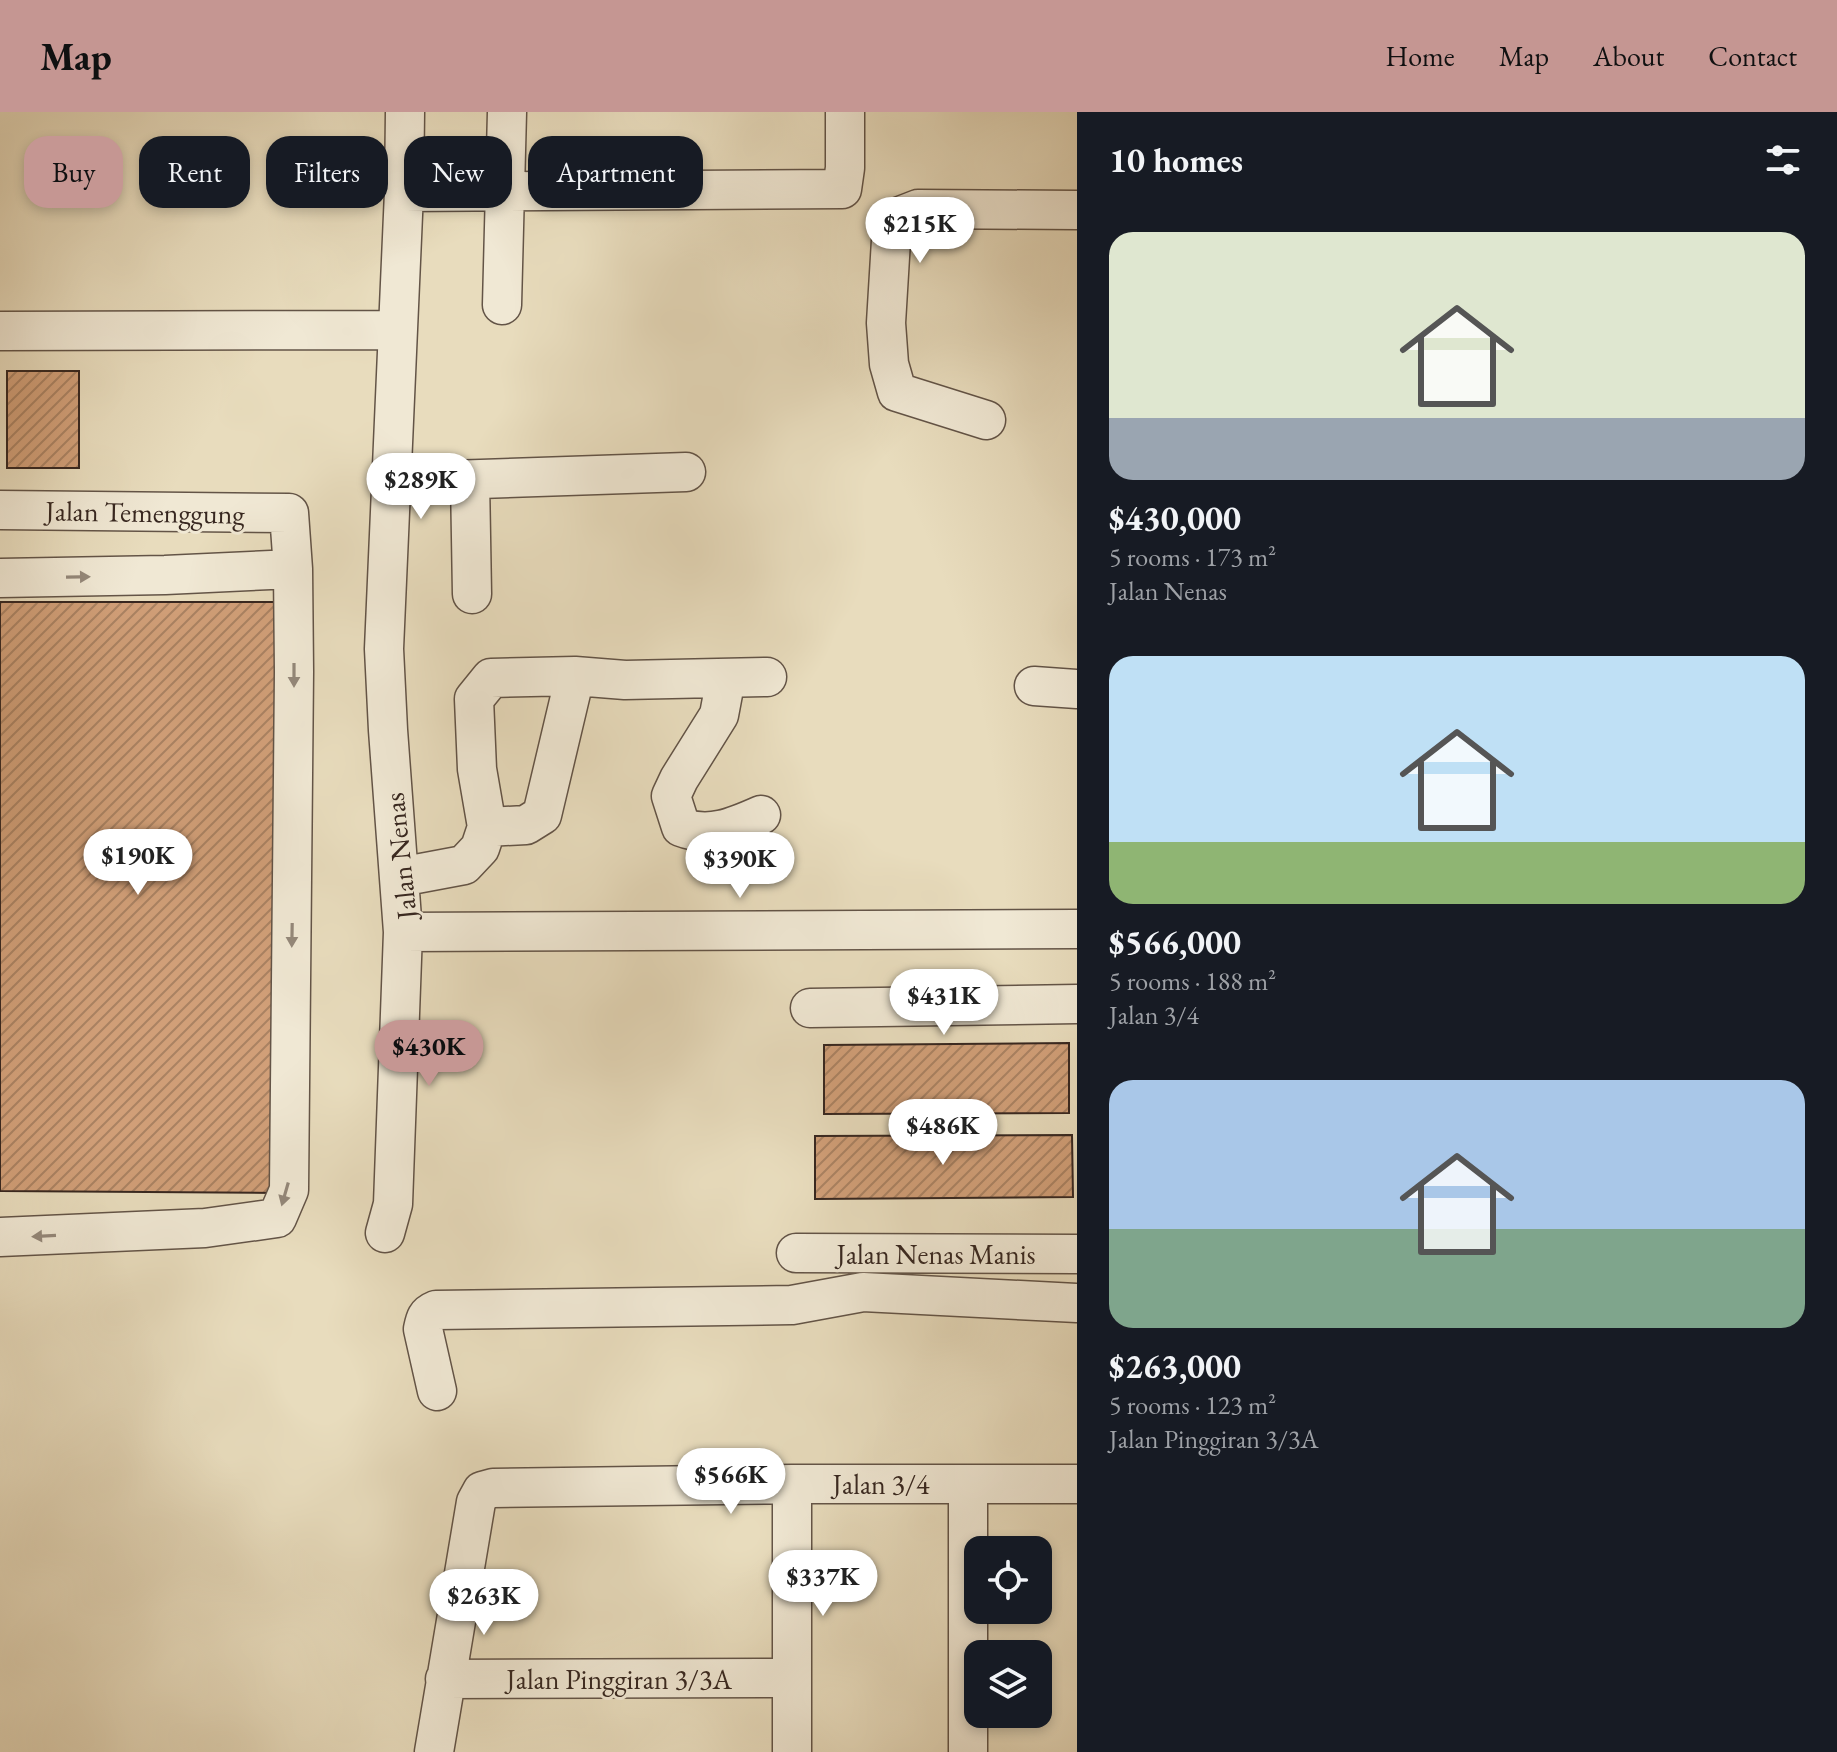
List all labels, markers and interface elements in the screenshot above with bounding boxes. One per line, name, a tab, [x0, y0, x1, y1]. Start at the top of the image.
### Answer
text: Map	[40, 32, 112, 81]
text: Home	[1385, 38, 1455, 74]
text: Map	[1499, 38, 1549, 74]
text: About	[1593, 38, 1664, 74]
text: Contact	[1708, 38, 1797, 74]
chip: Buy	[24, 136, 123, 208]
chip: Rent	[139, 136, 250, 208]
chip: Filters	[266, 136, 388, 208]
chip: New	[404, 136, 512, 208]
chip: Apartment	[528, 136, 703, 208]
text: 10 homes	[1109, 138, 1243, 182]
icon: filters	[1761, 138, 1805, 182]
pin: $215K	[864, 197, 976, 265]
text: $215K	[883, 206, 957, 240]
icon: home	[1385, 284, 1529, 428]
pin: $289K	[365, 453, 477, 521]
text: $289K	[384, 462, 458, 496]
street label: Jalan Temenggung	[43, 492, 246, 532]
text: $430,000	[1109, 496, 1241, 540]
text: 5 rooms · 173 m²	[1109, 540, 1276, 574]
one-way arrow	[66, 570, 91, 583]
text: Jalan Nenas	[1109, 574, 1227, 608]
one-way arrow	[288, 663, 300, 688]
icon: home	[1385, 708, 1529, 852]
street label: Jalan Nenas	[375, 791, 425, 923]
pin: $190K	[82, 829, 194, 897]
pin: $390K	[684, 832, 796, 900]
text: $190K	[101, 838, 175, 872]
text: $390K	[703, 841, 777, 875]
text: $566,000	[1109, 920, 1241, 964]
one-way arrow	[285, 923, 298, 948]
text: 5 rooms · 188 m²	[1109, 964, 1276, 998]
pin: $431K	[888, 969, 1000, 1037]
text: $431K	[907, 978, 981, 1012]
text: Jalan 3/4	[1109, 998, 1199, 1032]
pin: $430K	[373, 1020, 485, 1088]
text: $430K	[392, 1029, 466, 1063]
pin: $486K	[887, 1099, 999, 1167]
text: $486K	[906, 1108, 980, 1142]
icon: home	[1385, 1132, 1529, 1276]
one-way arrow	[279, 1182, 291, 1207]
one-way arrow	[31, 1229, 56, 1242]
street label: Jalan Nenas Manis	[834, 1236, 1036, 1272]
text: $263,000	[1109, 1344, 1241, 1388]
text: 5 rooms · 123 m²	[1109, 1388, 1276, 1422]
text: Jalan Pinggiran 3/3A	[1109, 1422, 1319, 1456]
pin: $566K	[675, 1448, 787, 1516]
text: $566K	[694, 1457, 768, 1491]
street label: Jalan 3/4	[830, 1466, 930, 1502]
map controls	[964, 1536, 1052, 1728]
button: locate	[964, 1536, 1052, 1624]
pin: $337K	[767, 1550, 879, 1618]
text: $337K	[786, 1559, 860, 1593]
pin: $263K	[428, 1569, 540, 1637]
text: $263K	[447, 1578, 521, 1612]
button: layers	[964, 1640, 1052, 1728]
street label: Jalan Pinggiran 3/3A	[504, 1661, 732, 1697]

